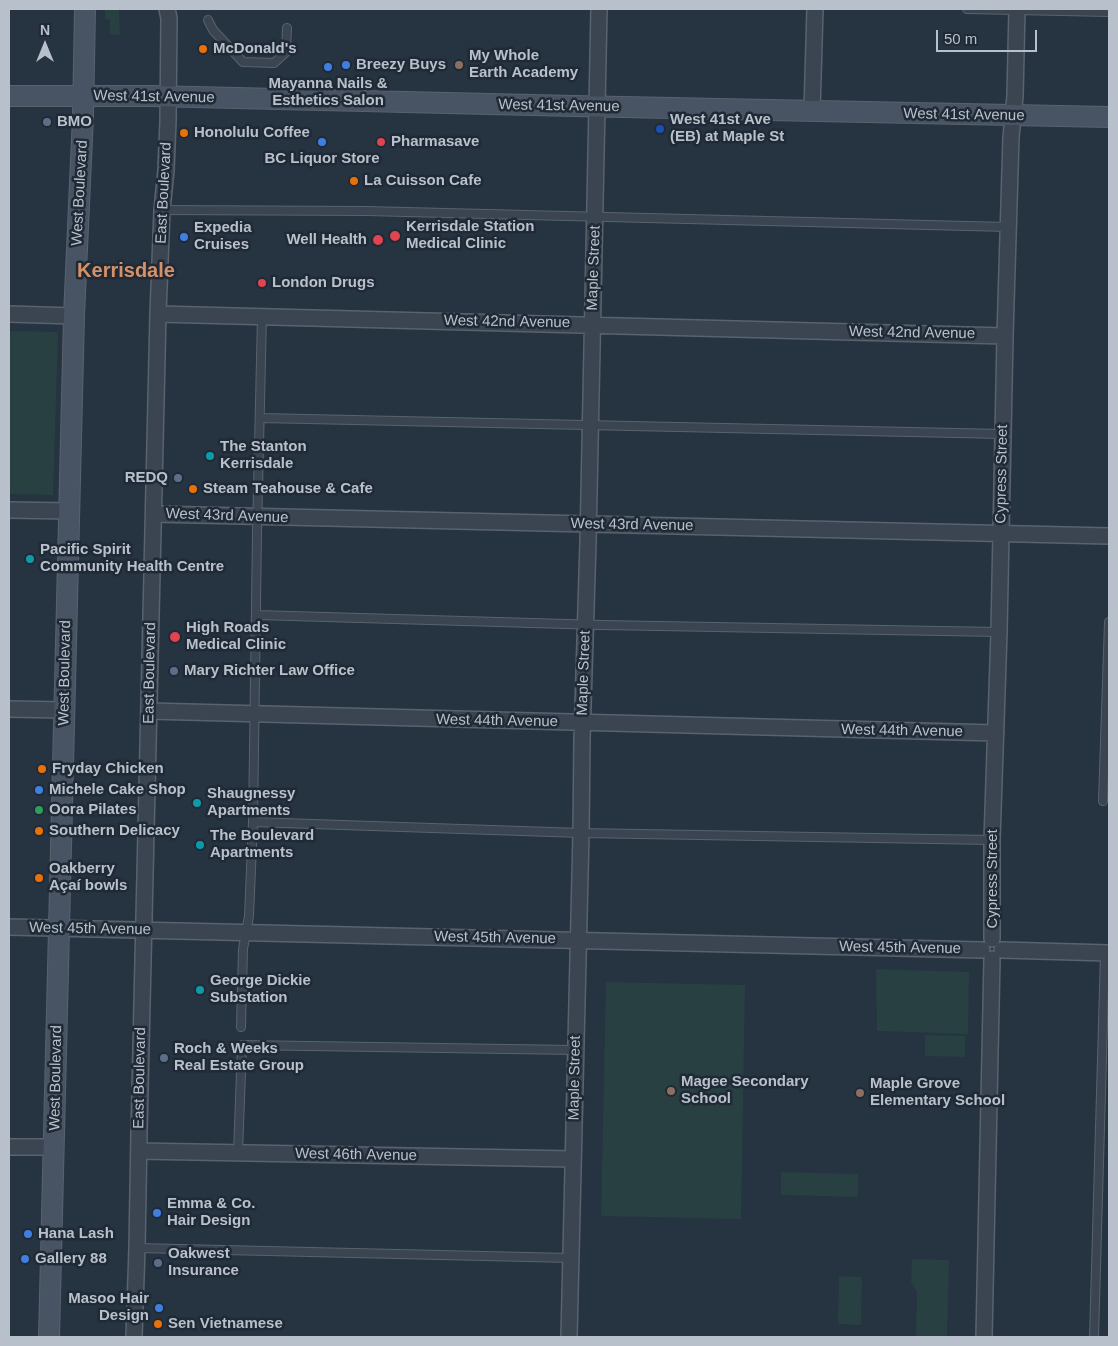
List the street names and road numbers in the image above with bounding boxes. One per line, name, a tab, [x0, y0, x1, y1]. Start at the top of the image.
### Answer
street label: West 41st Avenue	[93, 87, 215, 107]
street label: West 41st Avenue	[498, 96, 620, 116]
street label: West 41st Avenue	[903, 105, 1025, 125]
street label: West Boulevard	[68, 140, 92, 246]
street label: East Boulevard	[152, 142, 176, 244]
street label: Maple Street	[584, 225, 604, 311]
street label: West 42nd Avenue	[444, 312, 570, 332]
street label: West 42nd Avenue	[849, 323, 975, 343]
street label: Cypress Street	[992, 424, 1012, 524]
street label: West 43rd Avenue	[165, 505, 289, 527]
street label: West 43rd Avenue	[570, 515, 694, 535]
street label: West Boulevard	[55, 620, 75, 726]
street label: East Boulevard	[140, 622, 160, 724]
street label: Maple Street	[574, 630, 594, 716]
street label: West 44th Avenue	[436, 711, 558, 731]
street label: West 44th Avenue	[841, 721, 963, 741]
street label: Cypress Street	[984, 829, 1002, 929]
street label: West 45th Avenue	[29, 919, 151, 939]
street label: West 45th Avenue	[434, 928, 556, 948]
street label: West 45th Avenue	[839, 938, 961, 958]
street label: West Boulevard	[46, 1025, 66, 1131]
street label: East Boulevard	[130, 1027, 150, 1129]
street label: Maple Street	[565, 1035, 585, 1121]
street label: West 46th Avenue	[295, 1145, 417, 1165]

